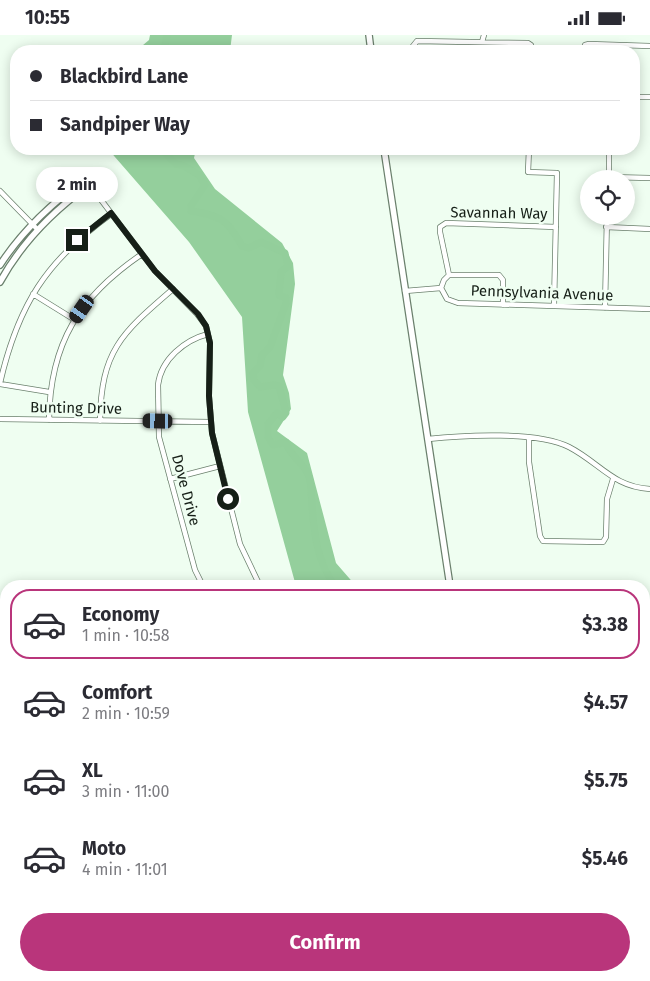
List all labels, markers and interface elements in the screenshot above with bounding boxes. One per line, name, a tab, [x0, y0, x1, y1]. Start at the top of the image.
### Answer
text: 10:55	[25, 6, 70, 29]
text: Blackbird Lane	[60, 65, 188, 88]
text: Sandpiper Way	[60, 113, 190, 136]
callout: 2 min	[36, 167, 118, 203]
map controls	[580, 170, 635, 225]
button: locate	[580, 170, 635, 225]
text: 2 min	[57, 175, 97, 194]
street label: Savannah Way	[450, 203, 548, 223]
route end	[66, 229, 88, 251]
street label: Pennsylvania Avenue	[470, 282, 614, 304]
car	[67, 292, 96, 326]
street label: Bunting Drive	[30, 398, 122, 418]
car	[142, 413, 173, 429]
street label: Dove Drive	[168, 452, 204, 528]
route start	[217, 488, 239, 510]
icon: car	[22, 602, 67, 647]
text: Economy	[82, 603, 159, 626]
text: $3.38	[582, 613, 628, 636]
text: 1 min · 10:58	[82, 626, 170, 645]
icon: car	[22, 680, 67, 725]
text: Comfort	[82, 681, 152, 704]
text: $4.57	[584, 691, 628, 714]
text: 2 min · 10:59	[82, 704, 170, 723]
icon: car	[22, 758, 67, 803]
text: XL	[82, 759, 103, 782]
text: $5.75	[584, 769, 628, 792]
text: 3 min · 11:00	[82, 782, 169, 801]
icon: car	[22, 836, 67, 881]
text: Moto	[82, 837, 126, 860]
text: $5.46	[582, 847, 628, 870]
text: 4 min · 11:01	[82, 860, 168, 879]
button: Confirm	[20, 913, 630, 971]

